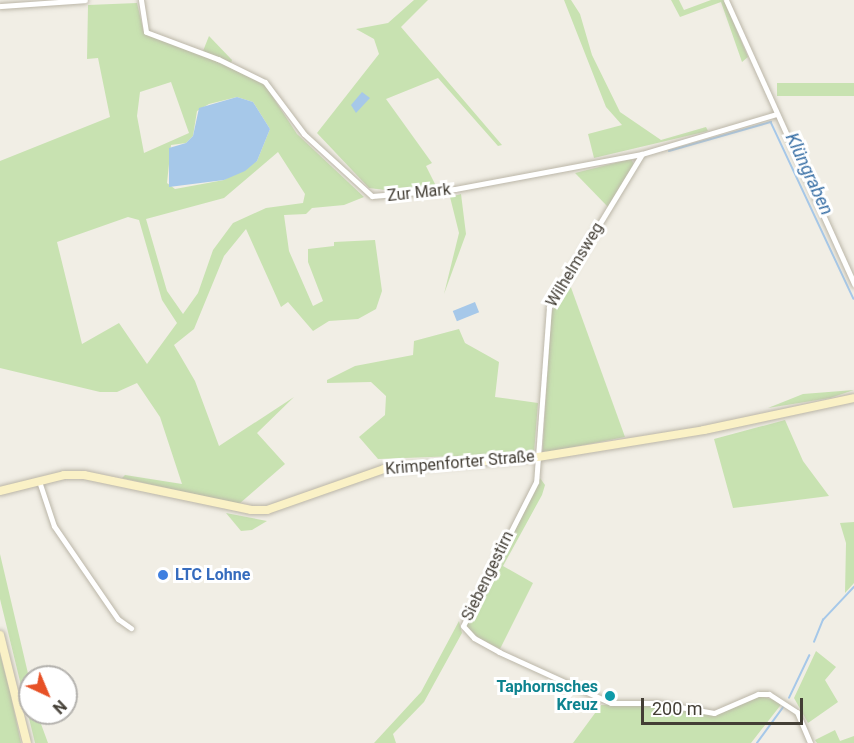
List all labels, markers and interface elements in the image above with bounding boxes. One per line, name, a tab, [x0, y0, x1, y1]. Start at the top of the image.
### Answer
water label: Klüngraben	[781, 130, 837, 218]
street label: Zur Mark	[386, 180, 452, 206]
street label: Wilhelmsweg	[542, 219, 608, 311]
street label: Krimpenforter Straße	[385, 447, 535, 479]
street label: Siebengestirn	[458, 528, 518, 624]
place label: LTC Lohne	[175, 565, 250, 585]
marker: LTC Lohne	[156, 568, 170, 582]
north arrow	[18, 665, 78, 725]
place label: Taphornsches Kreuz	[497, 677, 598, 715]
scale bar	[644, 686, 806, 724]
marker: Taphornsches Kreuz	[603, 689, 617, 703]
text: N	[49, 696, 70, 718]
text: 200 m	[652, 698, 703, 719]

